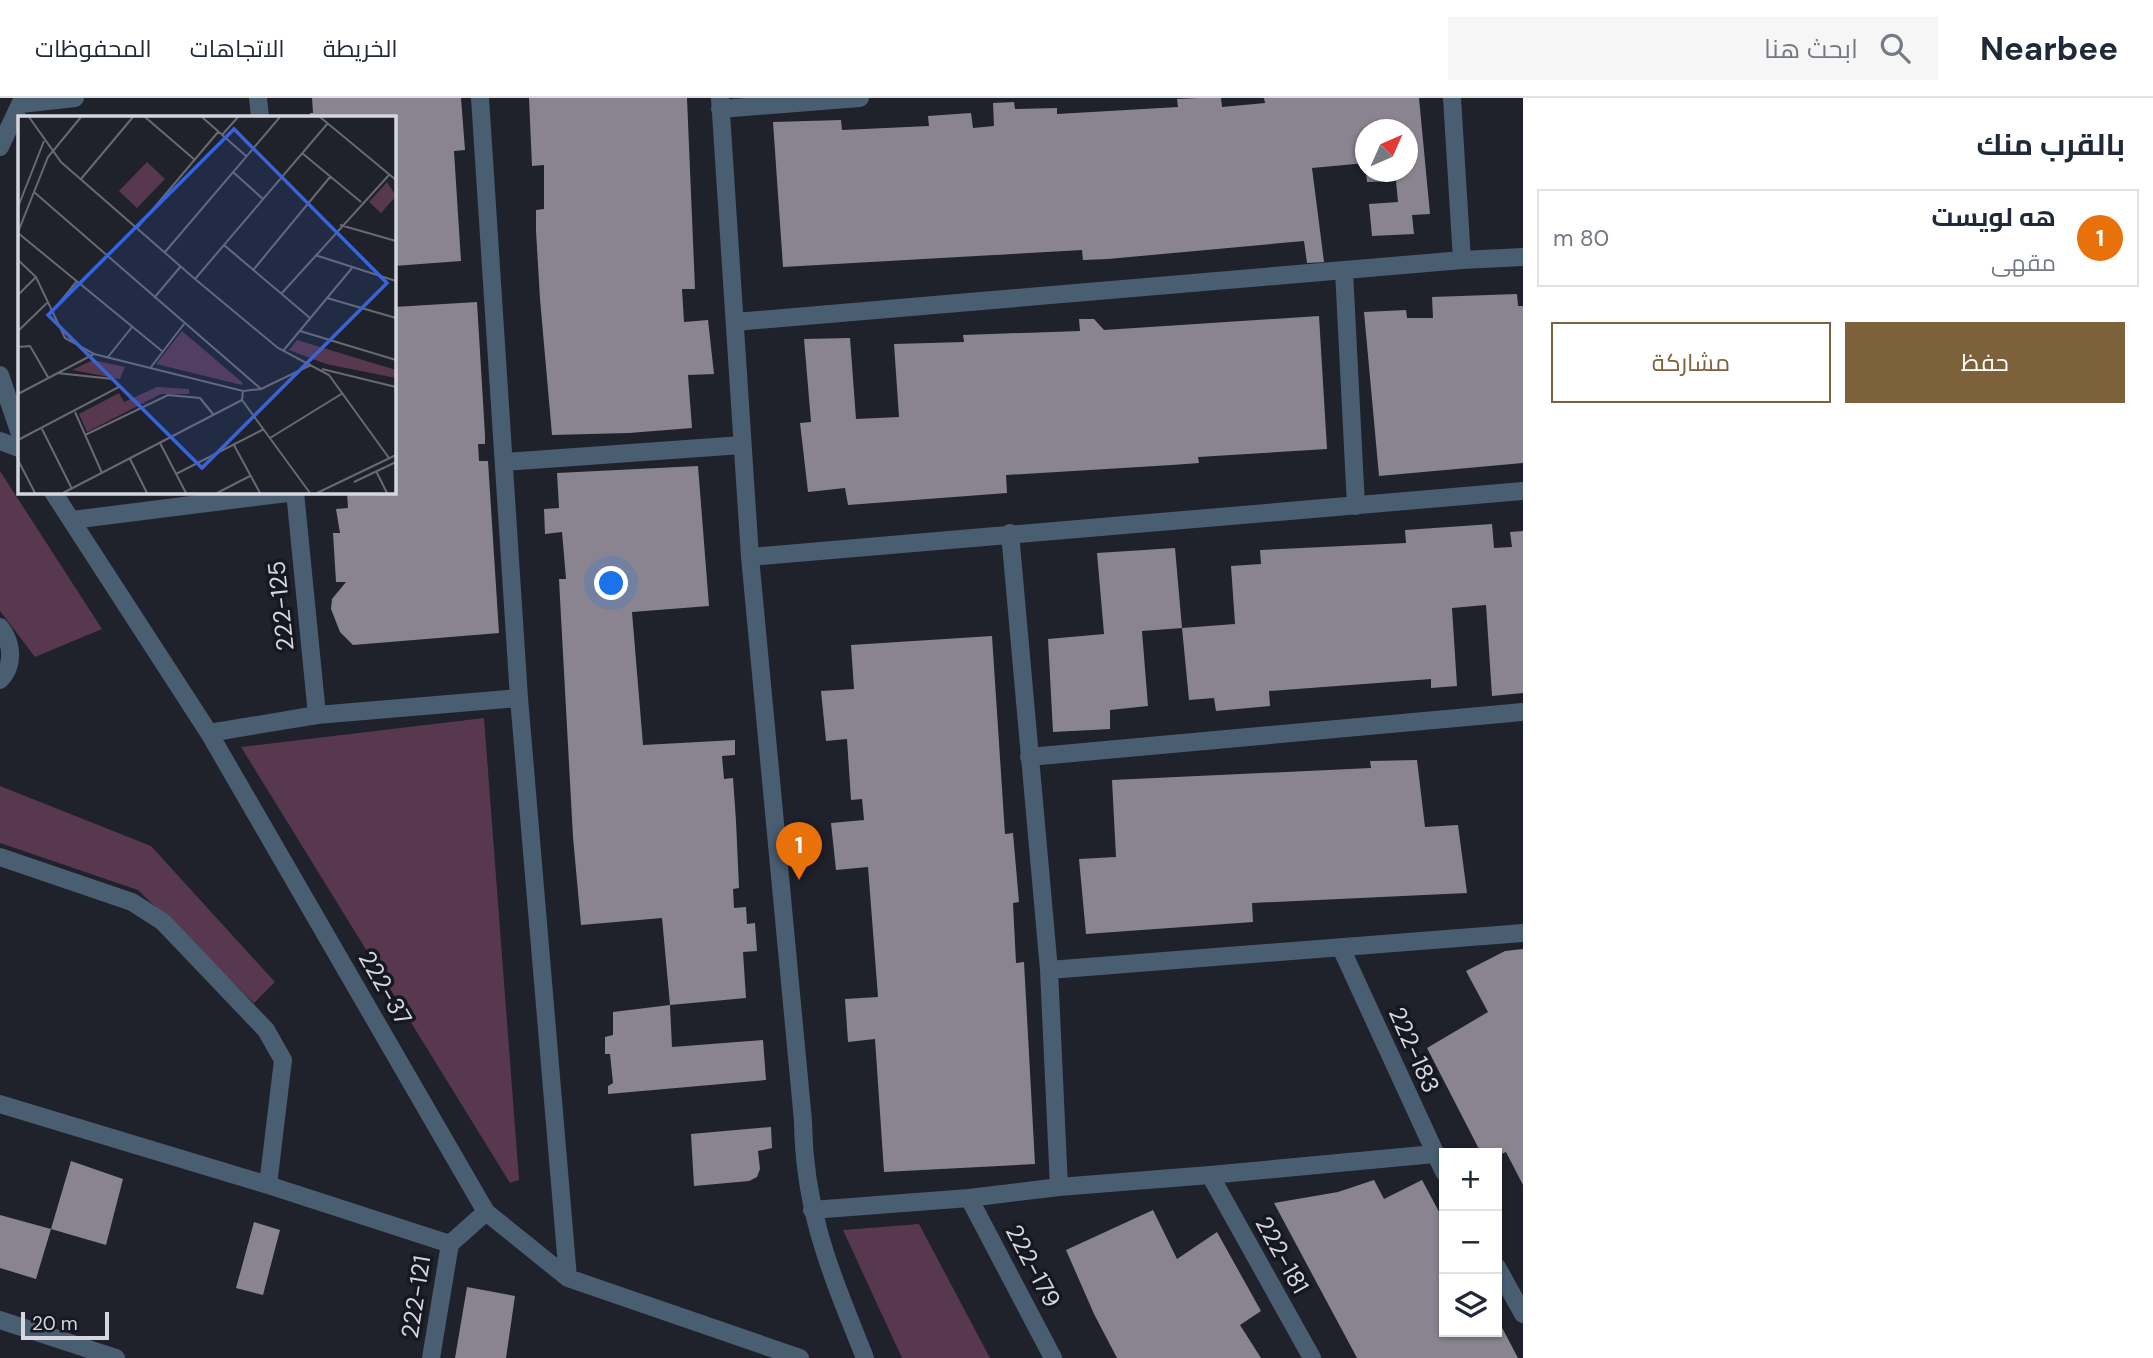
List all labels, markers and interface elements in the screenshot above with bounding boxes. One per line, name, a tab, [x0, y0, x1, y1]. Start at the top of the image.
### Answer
search box	[1448, 17, 1938, 80]
text: Nearbee	[1980, 27, 2118, 70]
icon: search	[1876, 29, 1914, 67]
text: ابحث هنا	[1764, 32, 1858, 66]
text: المحفوظات	[35, 33, 152, 64]
text: الاتجاهات	[190, 33, 285, 64]
text: الخريطة	[323, 33, 398, 64]
inset map	[18, 116, 396, 494]
north arrow	[1355, 119, 1418, 182]
text: بالقرب منك	[1976, 125, 2125, 164]
text: هه لويست	[1932, 200, 2056, 234]
text: 80 m	[1553, 223, 1609, 253]
text: 1	[2096, 223, 2104, 253]
text: مقهى	[1991, 248, 2056, 278]
button: مشاركة	[1551, 322, 1831, 403]
button: حفظ	[1845, 322, 2125, 403]
street label: 222-125	[260, 559, 301, 653]
your location	[594, 566, 628, 600]
pin: 1	[776, 822, 822, 880]
street label: 222-37	[352, 945, 419, 1031]
street label: 222-183	[1382, 1002, 1447, 1098]
map controls	[1439, 1148, 1502, 1337]
button: +	[1439, 1148, 1502, 1211]
street label: 222-181	[1249, 1211, 1316, 1299]
button: −	[1439, 1211, 1502, 1274]
street label: 222-179	[999, 1219, 1068, 1312]
street label: 222-121	[394, 1253, 437, 1340]
button: layers	[1439, 1274, 1502, 1337]
scale bar	[21, 1309, 108, 1341]
text: 20 m	[32, 1311, 78, 1336]

